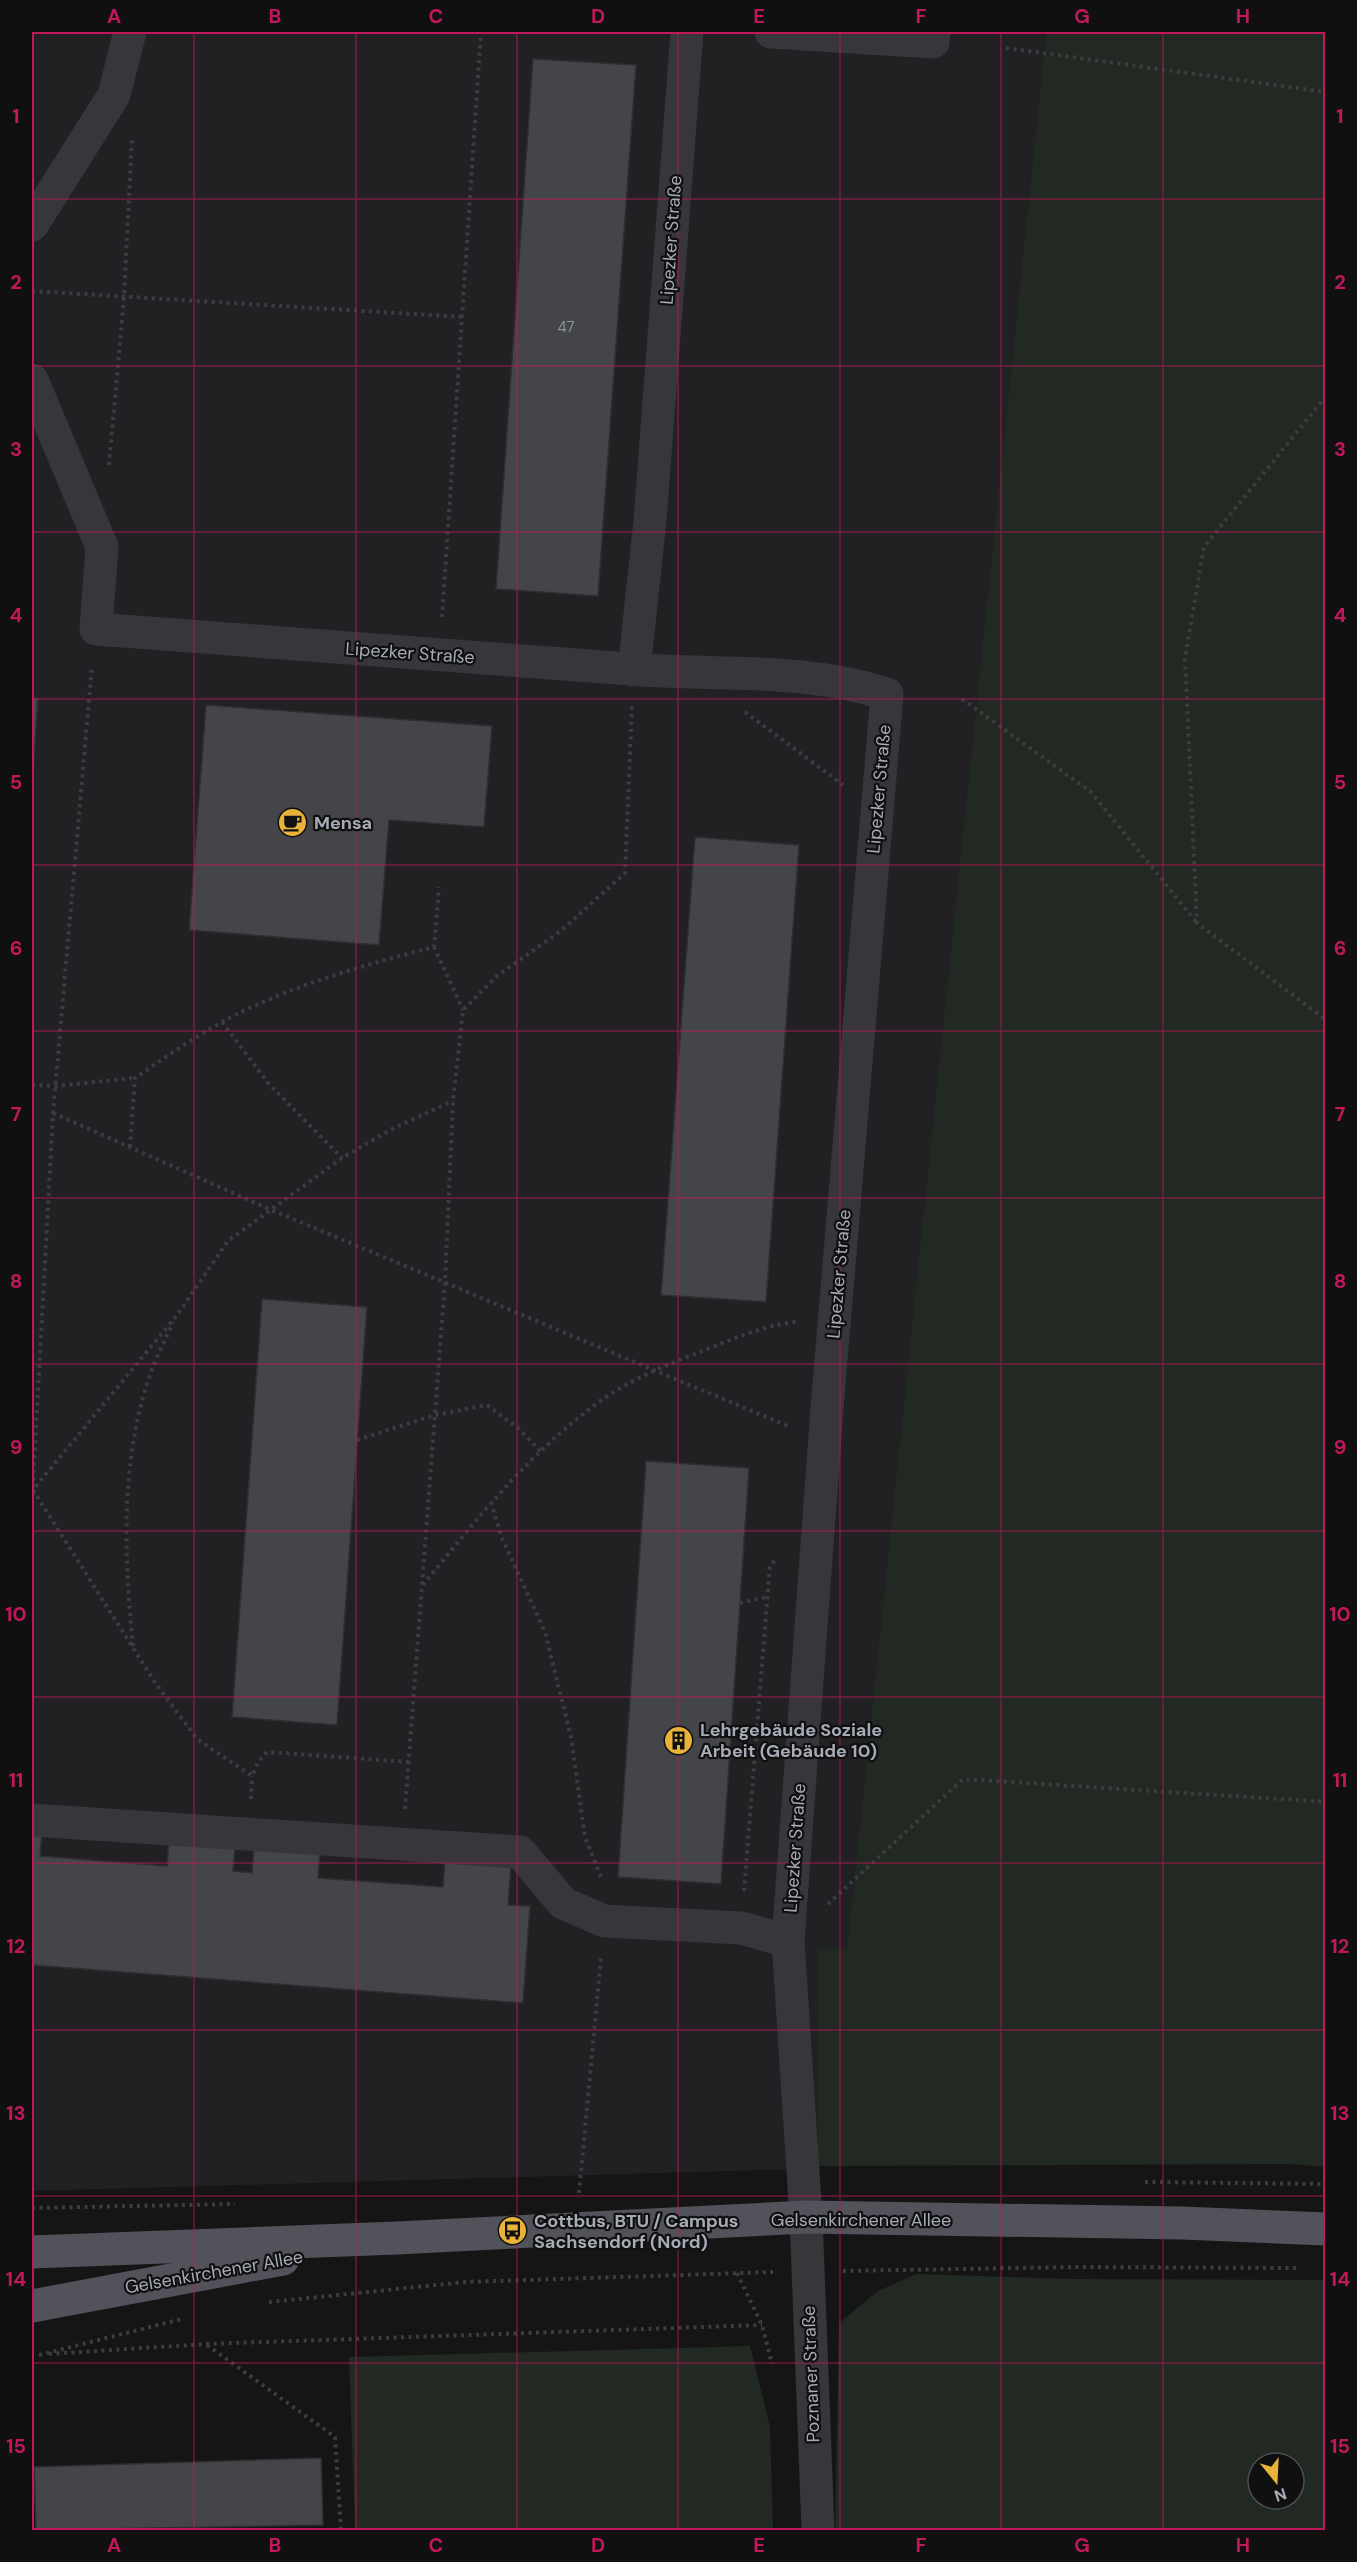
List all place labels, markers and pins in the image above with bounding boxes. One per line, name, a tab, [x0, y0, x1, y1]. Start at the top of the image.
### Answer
cafe icon: Mensa	[277, 807, 309, 839]
place label: Mensa	[314, 811, 372, 835]
place label: Lehrgebäude Soziale Arbeit (Gebäude 10)	[700, 1718, 882, 1763]
building icon: Lehrgebäude Soziale Arbeit (Gebäude 10)	[663, 1724, 695, 1756]
place label: Cottbus, BTU / Campus Sachsendorf (Nord)	[534, 2209, 738, 2254]
bus stop icon: Cottbus, BTU / Campus Sachsendorf (Nord)	[497, 2215, 529, 2247]

